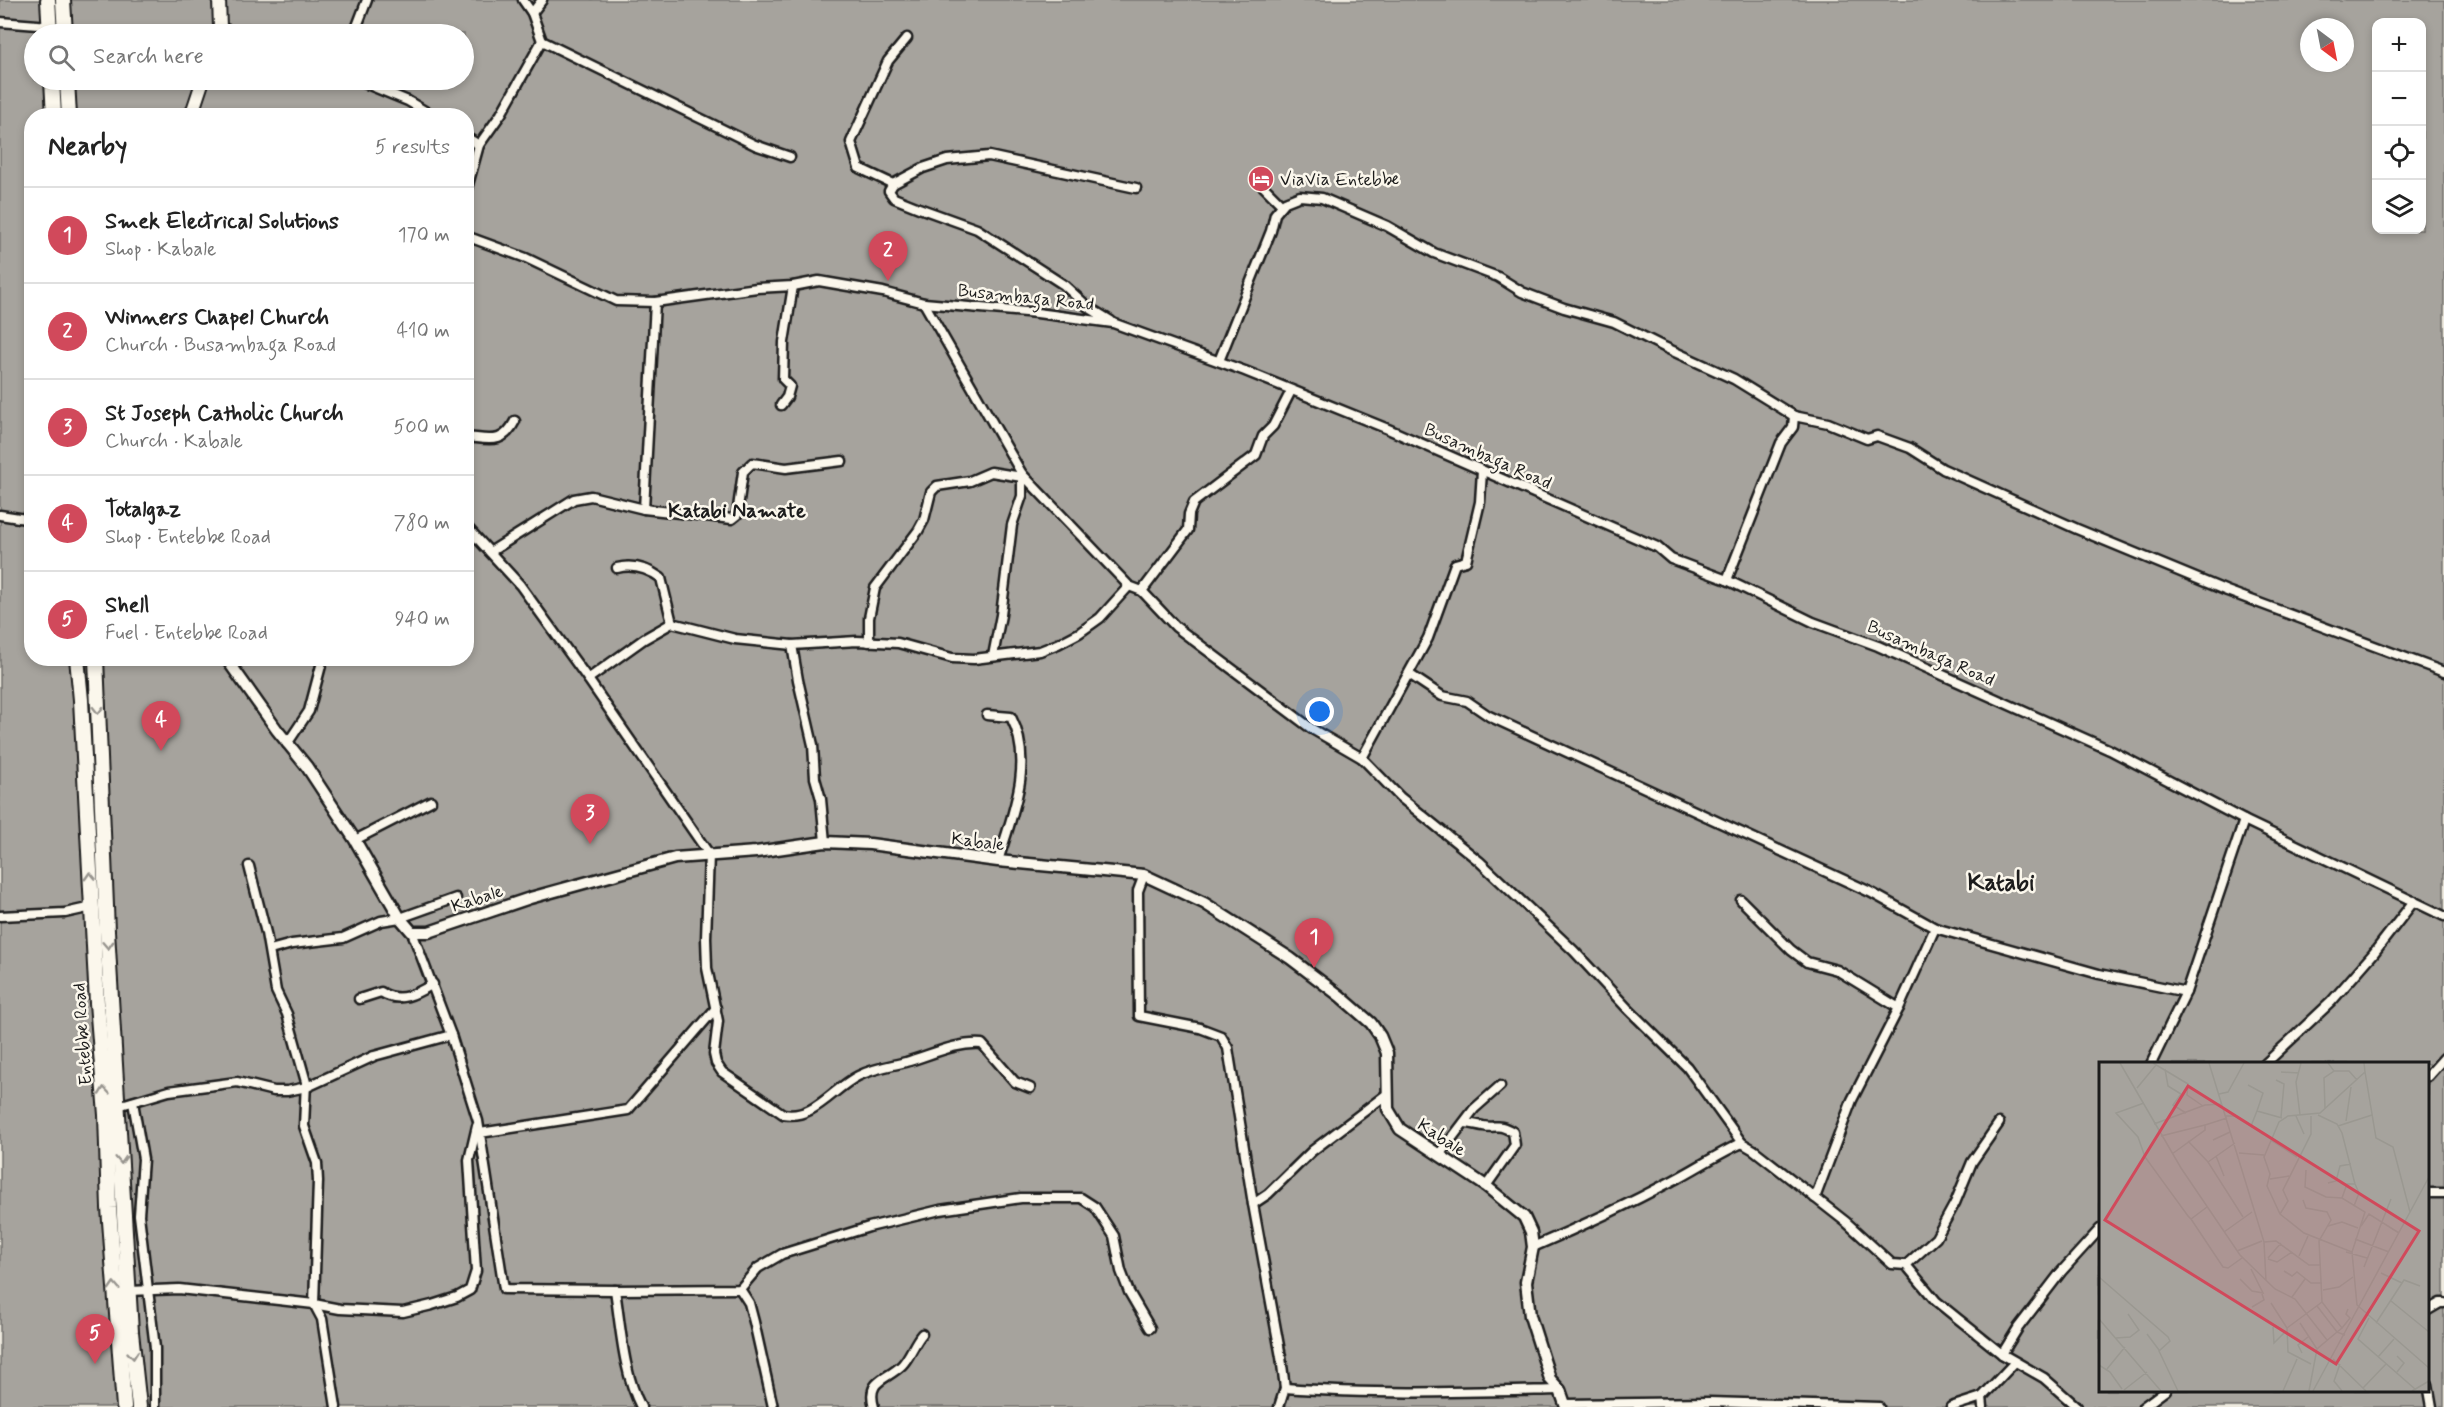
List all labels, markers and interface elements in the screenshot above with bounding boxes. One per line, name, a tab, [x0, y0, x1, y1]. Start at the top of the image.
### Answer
north arrow	[2300, 18, 2354, 72]
map controls	[2372, 18, 2426, 234]
button: +	[2372, 18, 2426, 72]
search box	[24, 24, 474, 90]
icon: search	[45, 41, 78, 74]
text: Search here	[93, 43, 204, 71]
button: −	[2372, 72, 2426, 126]
button: locate	[2372, 126, 2426, 180]
text: Nearby	[48, 130, 127, 164]
text: 5 results	[375, 134, 450, 161]
hotel icon: ViaVia Entebbe	[1246, 164, 1276, 194]
place label: ViaVia Entebbe	[1280, 168, 1399, 192]
button: layers	[2372, 180, 2426, 234]
text: Smek Electrical Solutions	[105, 208, 339, 236]
text: 1	[63, 222, 72, 249]
text: 170 m	[398, 222, 450, 249]
pin: 2	[868, 232, 908, 281]
text: Shop · Kabale	[105, 236, 216, 263]
street label: Busambaga Road	[956, 279, 1095, 319]
text: Winners Chapel Church	[105, 304, 329, 332]
text: 2	[63, 318, 72, 345]
text: 410 m	[396, 318, 450, 345]
text: Church · Busambaga Road	[105, 332, 336, 359]
text: St Joseph Catholic Church	[105, 400, 344, 428]
text: 3	[63, 414, 72, 441]
text: 500 m	[393, 414, 450, 441]
street label: Busambaga Road	[1419, 418, 1555, 498]
text: Church · Kabale	[105, 428, 243, 455]
text: Totalgaz	[105, 496, 181, 524]
district label: Katabi Namate	[668, 497, 806, 525]
text: 4	[62, 510, 73, 537]
text: 780 m	[394, 510, 450, 537]
text: Shop · Entebbe Road	[105, 524, 271, 551]
text: Shell	[105, 592, 149, 620]
text: 5	[62, 606, 74, 633]
text: 940 m	[395, 606, 450, 633]
street label: Busambaga Road	[1862, 615, 1998, 695]
text: Fuel · Entebbe Road	[105, 620, 268, 647]
your location	[1305, 697, 1334, 726]
pin: 4	[142, 702, 180, 751]
one-way arrow	[91, 705, 104, 714]
pin: 3	[570, 794, 610, 844]
street label: Kabale	[950, 827, 1006, 857]
district label: Katabi	[1968, 868, 2035, 899]
one-way arrow	[84, 871, 97, 880]
street label: Kabale	[448, 879, 506, 919]
pin: 1	[1294, 918, 1334, 968]
one-way arrow	[101, 940, 114, 949]
street label: Entebbe Road	[67, 982, 99, 1086]
inset map	[2099, 1062, 2429, 1392]
one-way arrow	[98, 1087, 111, 1096]
street label: Kabale	[1413, 1113, 1470, 1162]
one-way arrow	[114, 1156, 127, 1165]
one-way arrow	[107, 1281, 120, 1290]
pin: 5	[76, 1314, 115, 1364]
one-way arrow	[126, 1350, 139, 1360]

